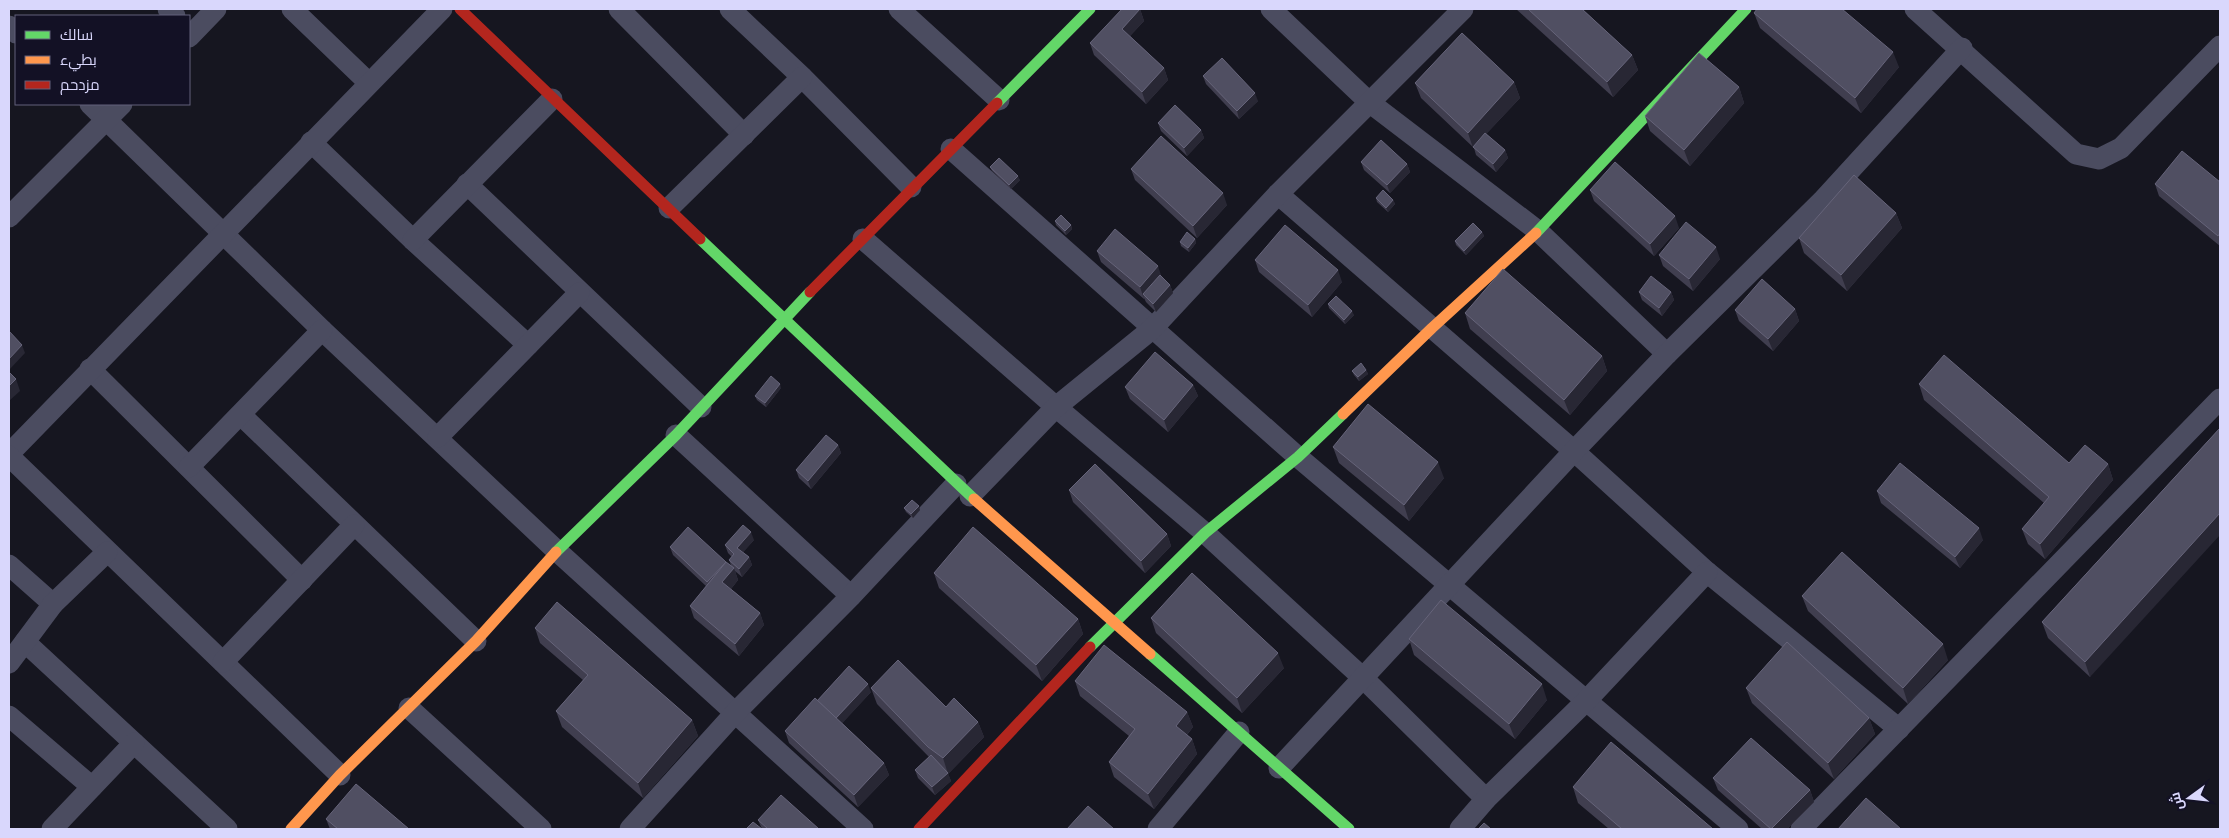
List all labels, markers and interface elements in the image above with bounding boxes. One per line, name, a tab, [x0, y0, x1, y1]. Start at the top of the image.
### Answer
legend	[15, 15, 190, 105]
text: سالك	[60, 25, 93, 44]
text: بطيء	[60, 50, 97, 72]
text: مزدحم	[60, 75, 100, 95]
north arrow	[2164, 773, 2214, 823]
text: ش	[2165, 790, 2187, 812]

